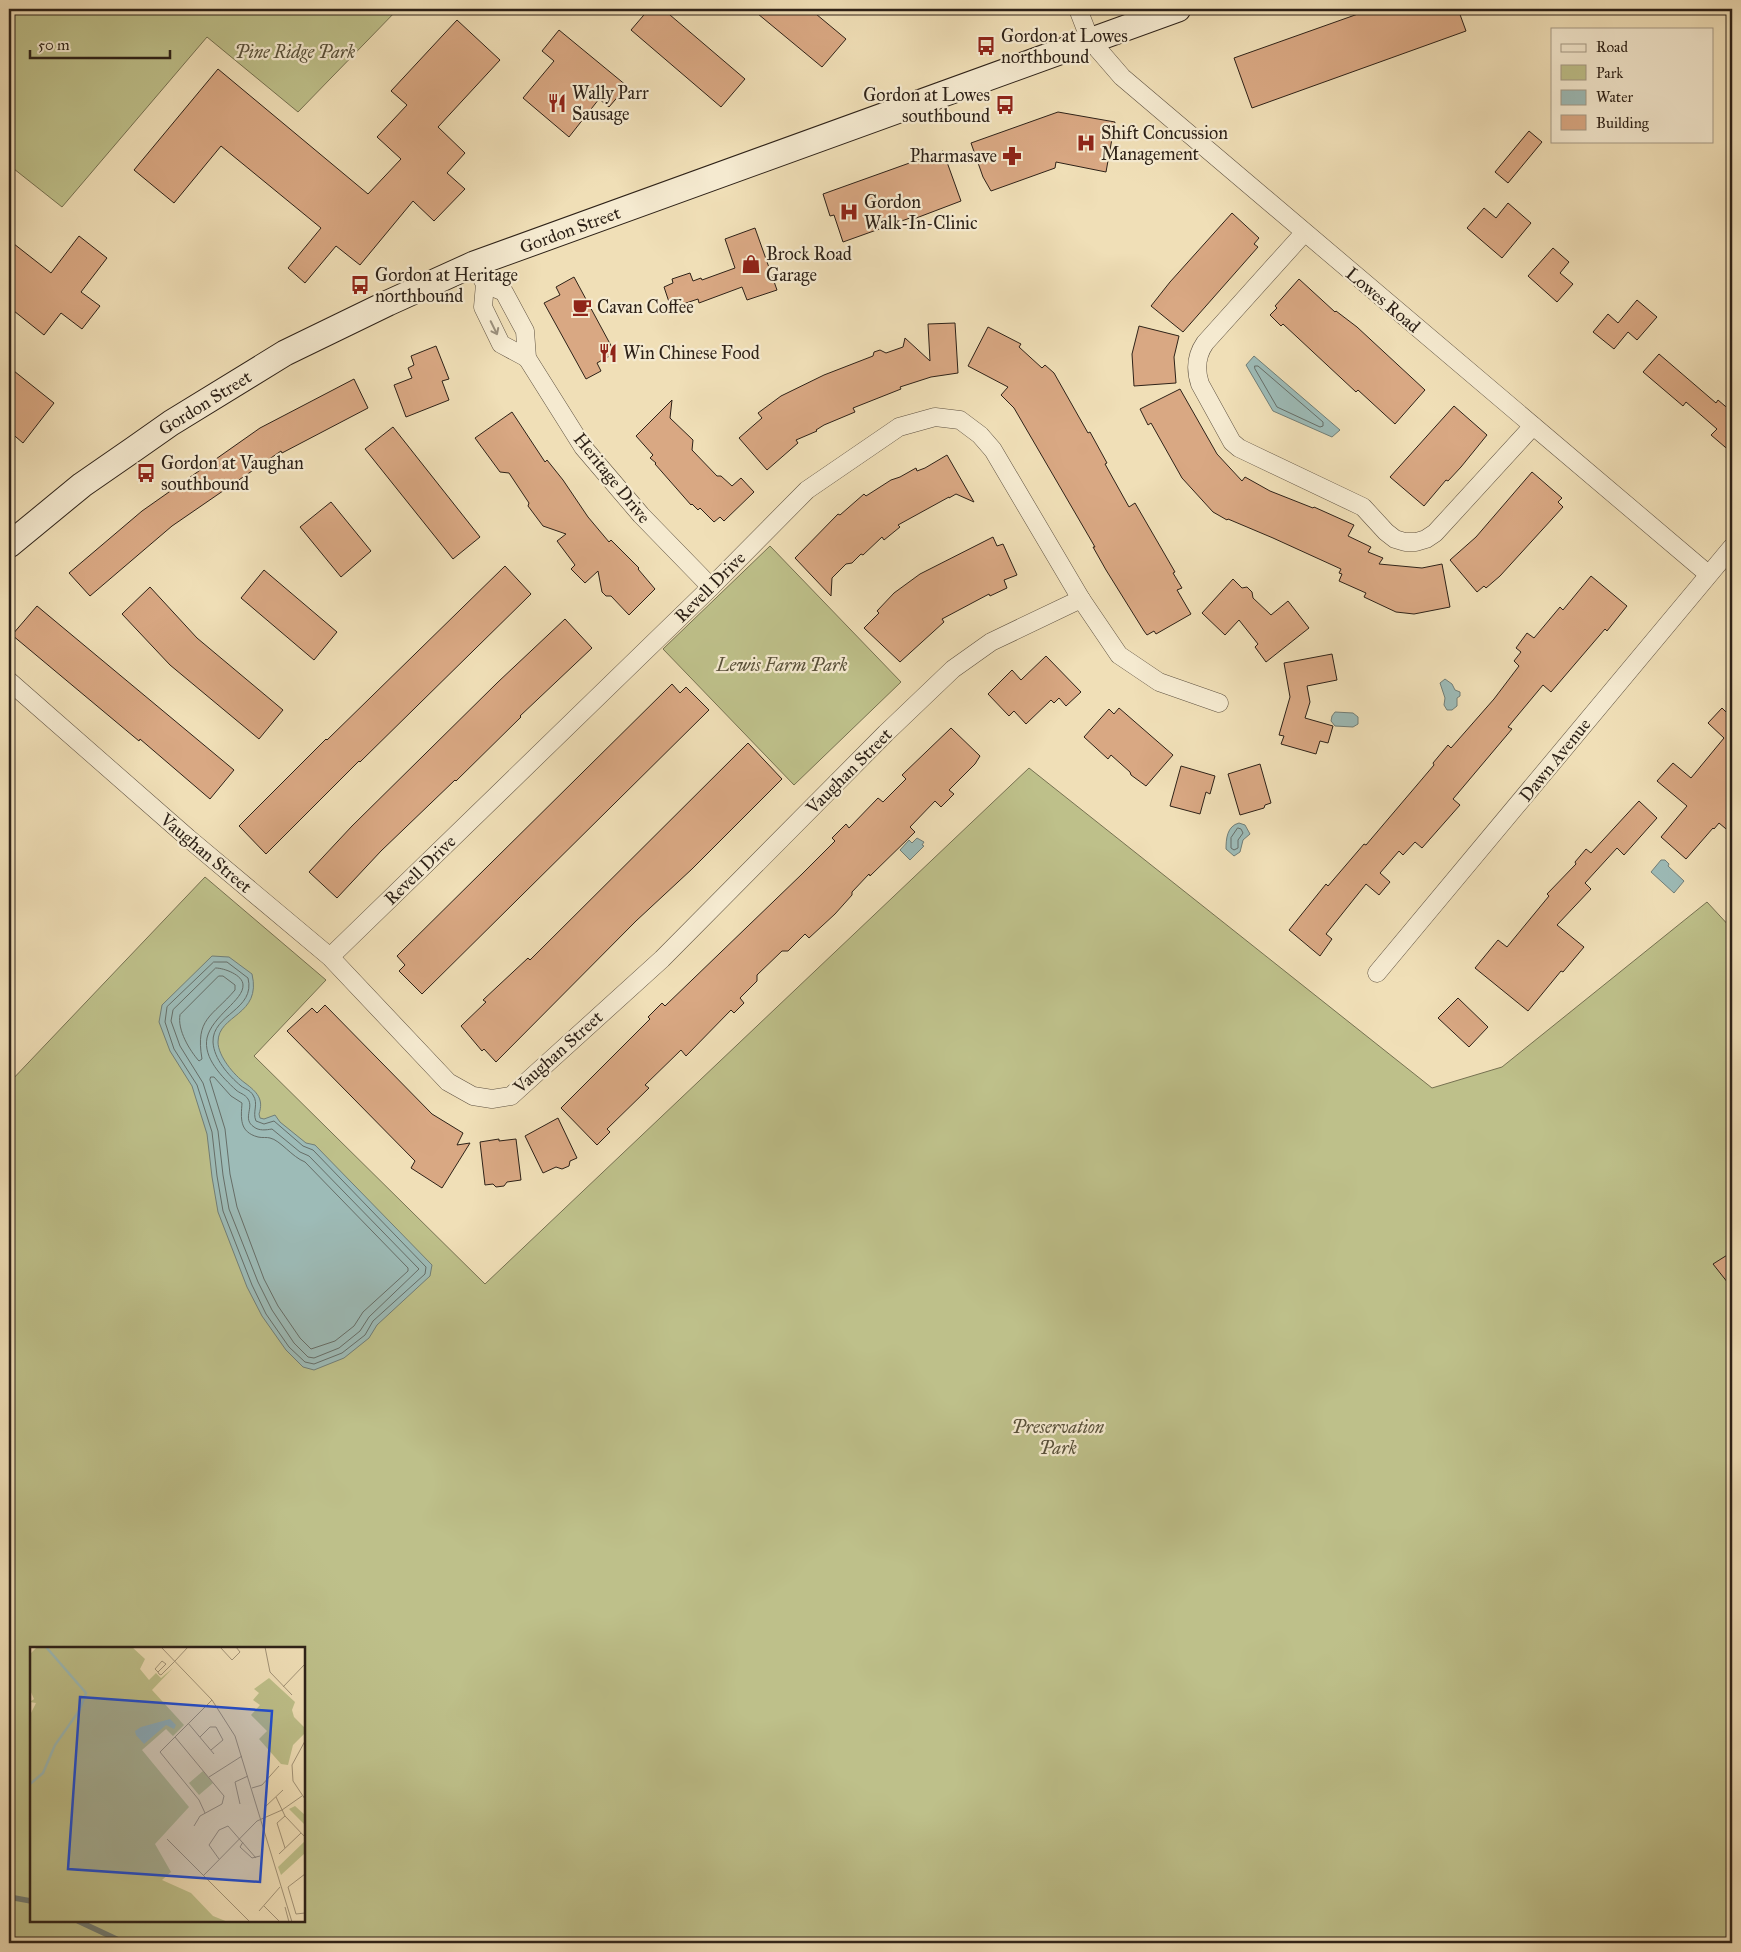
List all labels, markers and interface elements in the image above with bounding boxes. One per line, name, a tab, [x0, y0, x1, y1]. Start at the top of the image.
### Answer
place label: Gordon at Lowes northbound	[1001, 25, 1128, 68]
scale bar	[30, 28, 170, 60]
legend	[1551, 28, 1714, 142]
bus stop icon: Gordon at Lowes northbound	[975, 35, 997, 57]
text: 50 m	[38, 36, 70, 54]
text: Road	[1596, 38, 1628, 56]
park label: Pine Ridge Park	[235, 41, 355, 63]
text: Park	[1596, 64, 1623, 82]
place label: Wally Parr Sausage	[572, 82, 649, 126]
place label: Gordon at Lowes southbound	[863, 84, 990, 127]
text: Water	[1596, 88, 1633, 106]
restaurant icon: Wally Parr Sausage	[546, 92, 568, 114]
bus stop icon: Gordon at Lowes southbound	[994, 94, 1016, 116]
text: Building	[1596, 114, 1650, 132]
place label: Shift Concussion Management	[1101, 122, 1228, 166]
hospital icon: Shift Concussion Management	[1075, 132, 1097, 154]
place label: Pharmasave	[910, 145, 997, 167]
pharmacy icon: Pharmasave	[1001, 145, 1023, 167]
place label: Gordon Walk-In-Clinic	[864, 191, 978, 234]
street label: Gordon Street	[517, 201, 624, 258]
hospital icon: Gordon Walk-In-Clinic	[838, 201, 860, 223]
place label: Brock Road Garage	[766, 243, 852, 287]
shop icon: Brock Road Garage	[740, 253, 762, 275]
street label: Lowes Road	[1341, 263, 1425, 337]
place label: Gordon at Heritage northbound	[375, 264, 518, 307]
bus stop icon: Gordon at Heritage northbound	[349, 274, 371, 296]
cafe icon: Cavan Coffee	[571, 296, 593, 318]
place label: Cavan Coffee	[597, 296, 694, 318]
one-way arrow	[490, 320, 499, 335]
restaurant icon: Win Chinese Food	[597, 342, 619, 364]
place label: Win Chinese Food	[623, 342, 760, 364]
street label: Gordon Street	[154, 365, 256, 440]
street label: Heritage Drive	[568, 428, 655, 528]
place label: Gordon at Vaughan southbound	[161, 452, 304, 495]
bus stop icon: Gordon at Vaughan southbound	[135, 462, 157, 484]
street label: Revell Drive	[670, 547, 750, 627]
park label: Lewis Farm Park	[716, 654, 847, 676]
street label: Dawn Avenue	[1515, 714, 1595, 806]
street label: Vaughan Street	[801, 723, 898, 820]
street label: Vaughan Street	[154, 808, 257, 899]
street label: Revell Drive	[380, 830, 460, 910]
street label: Vaughan Street	[508, 1006, 608, 1099]
park label: Preservation Park	[1012, 1416, 1105, 1459]
inset map	[30, 1647, 305, 1922]

